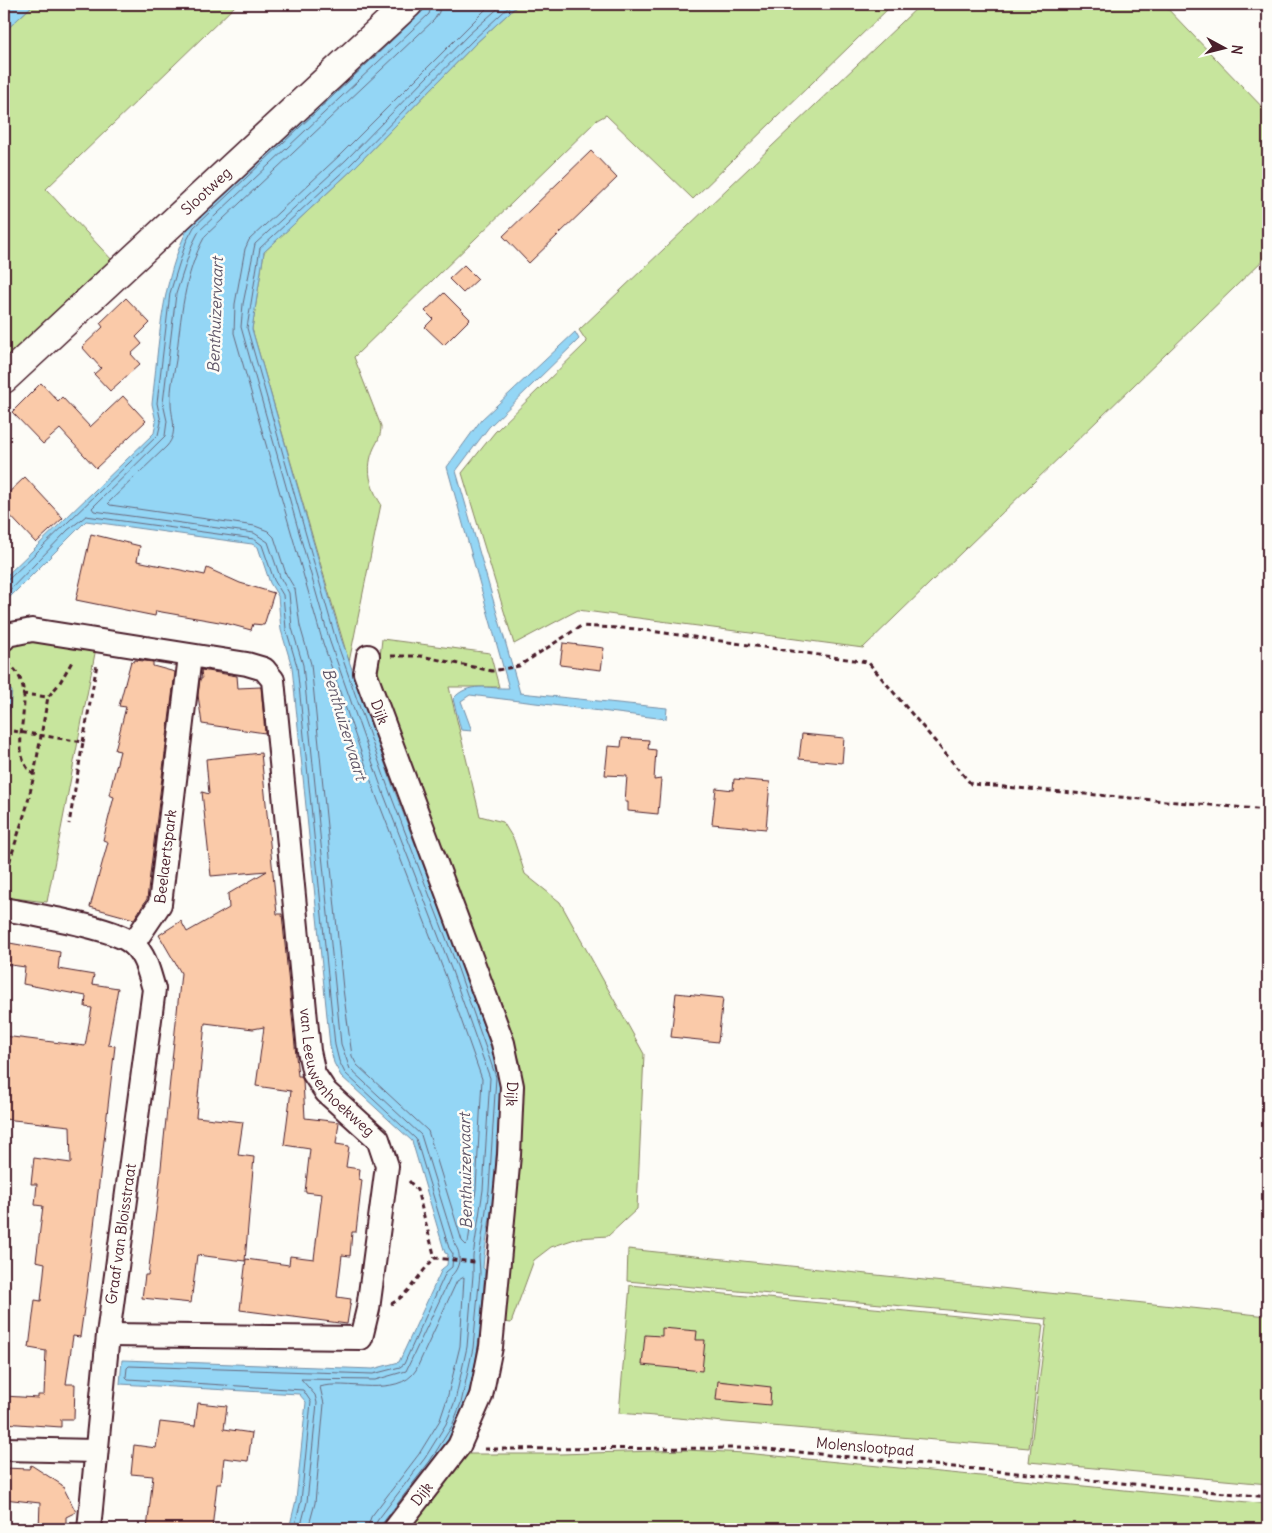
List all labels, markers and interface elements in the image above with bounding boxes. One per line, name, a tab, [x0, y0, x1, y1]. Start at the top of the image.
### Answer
north arrow	[1200, 22, 1250, 72]
text: N	[1227, 44, 1246, 55]
street label: Slootweg	[177, 163, 235, 219]
water label: Benthuizervaart	[203, 254, 227, 373]
water label: Benthuizervaart	[318, 666, 372, 785]
street label: Dijk	[367, 697, 393, 727]
street label: Beelaertspark	[150, 808, 180, 905]
street label: van Leeuwenhoekweg	[296, 1007, 379, 1140]
street label: Dijk	[502, 1081, 522, 1107]
water label: Benthuizervaart	[454, 1110, 476, 1229]
street label: Graaf van Bloisstraat	[101, 1162, 140, 1306]
street label: Molenslootpad	[815, 1433, 915, 1460]
street label: Dijk	[406, 1478, 437, 1509]

